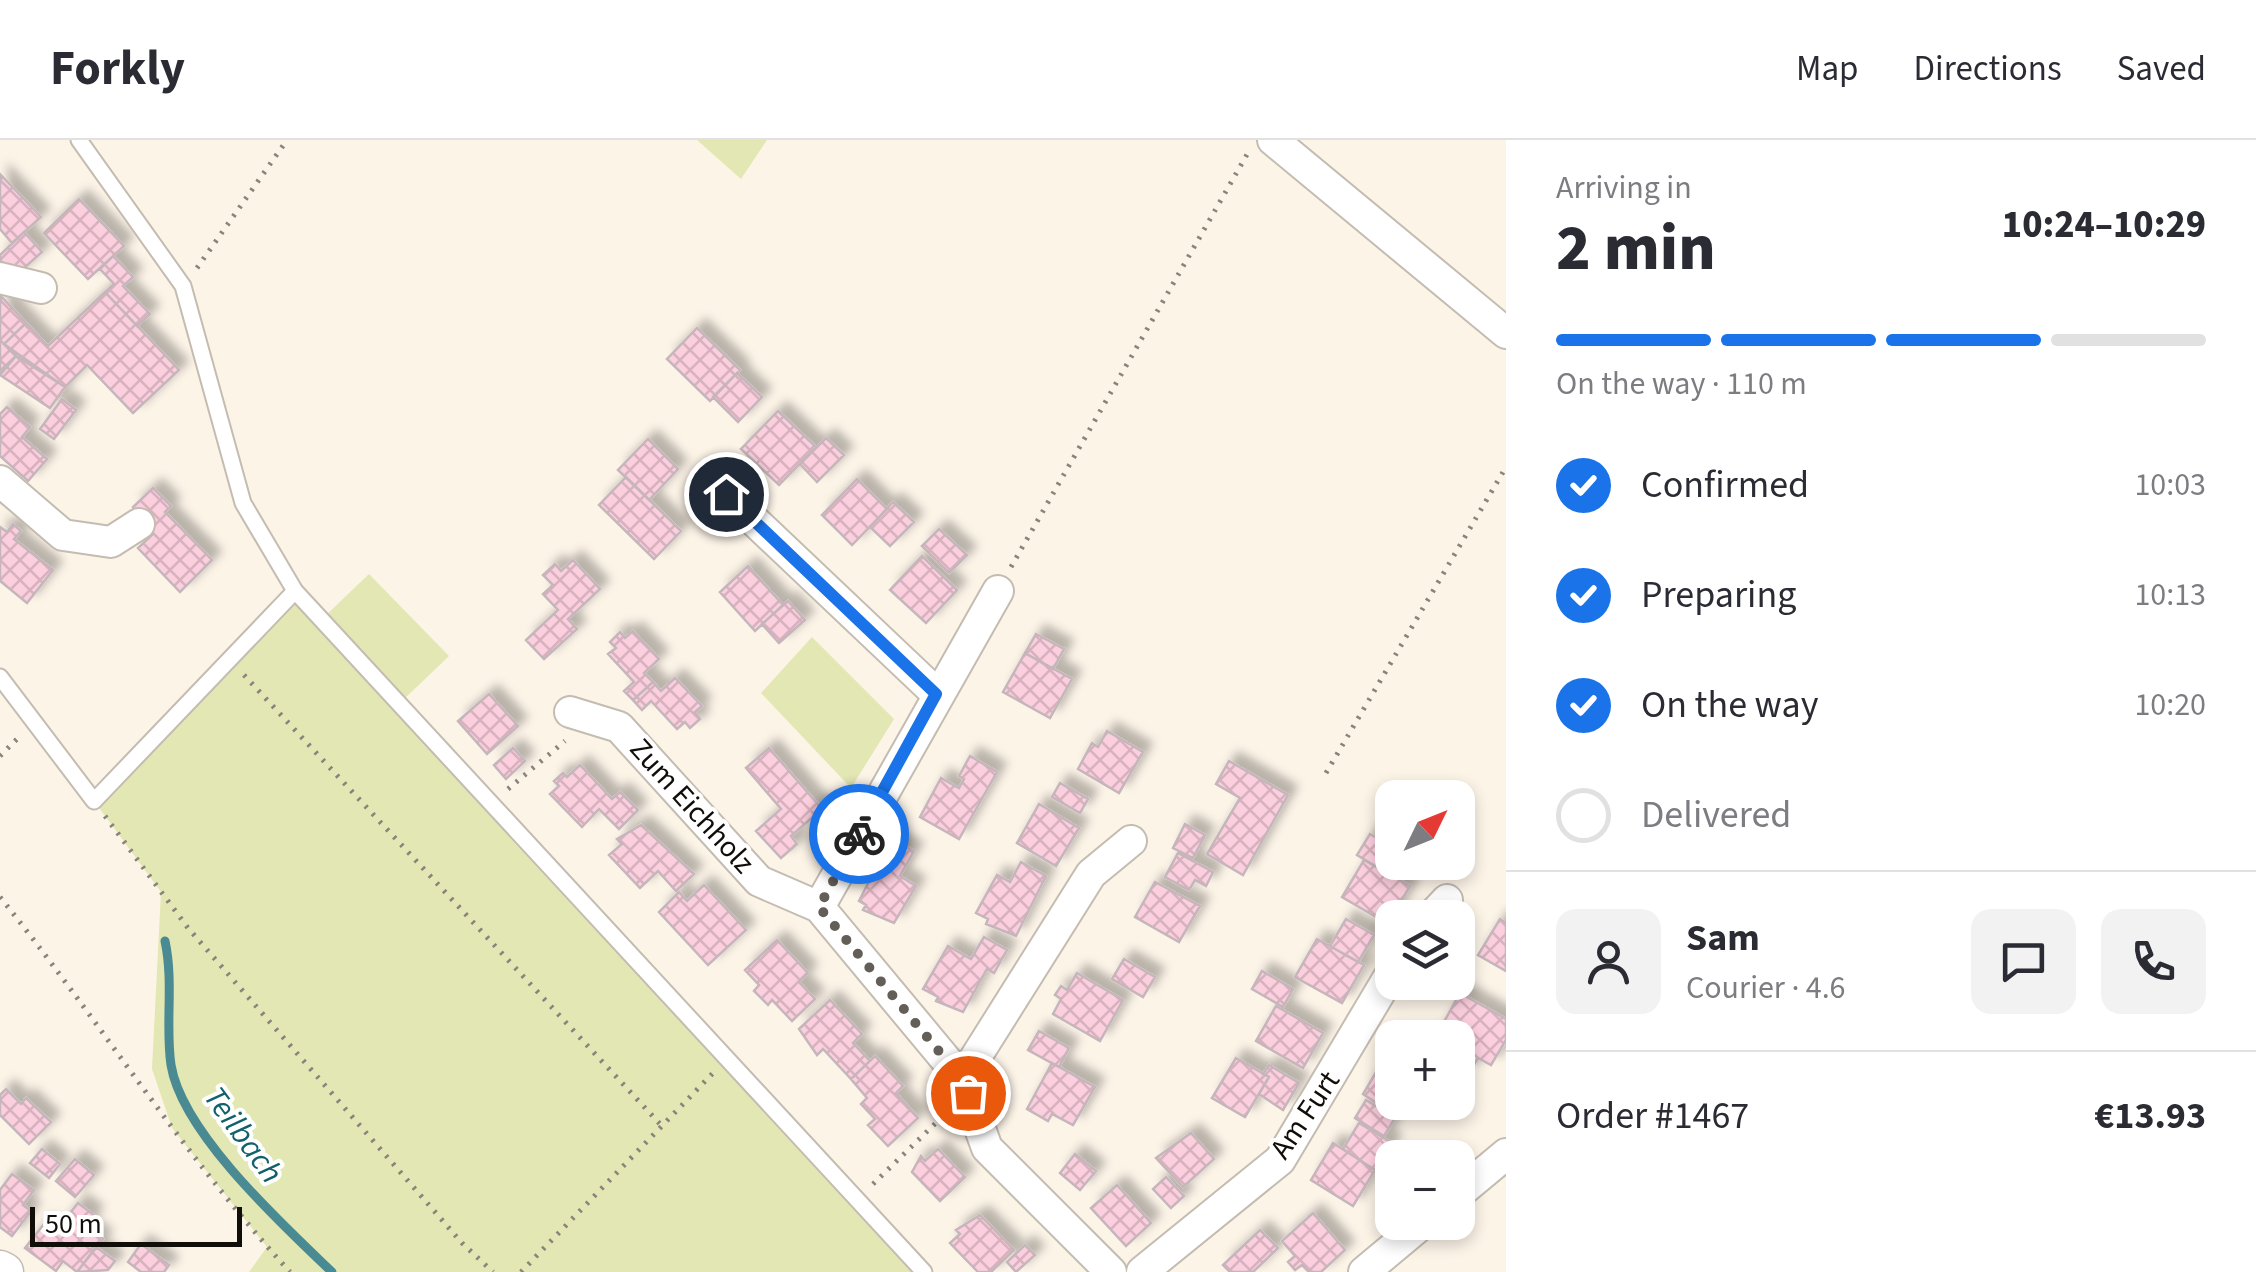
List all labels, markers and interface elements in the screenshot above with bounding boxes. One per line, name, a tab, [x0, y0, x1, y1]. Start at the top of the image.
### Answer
text: Forkly	[50, 35, 185, 103]
text: Map	[1796, 44, 1859, 94]
text: Directions	[1914, 44, 2062, 94]
text: Saved	[2117, 44, 2206, 94]
text: Arriving in	[1556, 165, 1692, 211]
text: 10:24–10:29	[2002, 198, 2206, 252]
text: 2 min	[1556, 202, 1716, 295]
text: On the way · 110 m	[1556, 361, 1807, 407]
pin	[684, 452, 769, 537]
icon: check	[1556, 458, 1611, 513]
text: Confirmed	[1641, 458, 1809, 512]
text: 10:03	[2134, 462, 2206, 508]
icon: home	[699, 467, 754, 522]
icon: check	[1556, 568, 1611, 623]
text: Preparing	[1641, 568, 1796, 622]
text: 10:13	[2134, 572, 2206, 618]
icon: check	[1556, 678, 1611, 733]
text: On the way	[1641, 678, 1818, 732]
text: 10:20	[2134, 682, 2206, 728]
street label: Zum Eichholz	[620, 729, 764, 883]
north arrow	[1375, 780, 1475, 880]
map controls	[1375, 780, 1475, 1240]
courier	[809, 784, 909, 884]
text: Delivered	[1641, 788, 1791, 842]
icon: bike	[832, 807, 887, 862]
button: layers	[1375, 900, 1475, 1000]
button: person	[1556, 909, 1661, 1014]
button: chat	[1971, 909, 2076, 1014]
button: phone	[2101, 909, 2206, 1014]
text: Sam	[1686, 911, 1760, 965]
text: Courier · 4.6	[1686, 965, 1846, 1011]
button: +	[1375, 1020, 1475, 1120]
pin	[926, 1051, 1011, 1136]
street label: Am Furt	[1260, 1062, 1350, 1168]
icon: bag	[941, 1066, 996, 1121]
water label: Teilbach	[192, 1077, 294, 1193]
text: Order #1467	[1556, 1089, 1749, 1143]
text: €13.93	[2094, 1089, 2206, 1143]
button: −	[1375, 1140, 1475, 1240]
scale bar	[30, 1202, 242, 1246]
text: 50 m	[45, 1204, 102, 1244]

